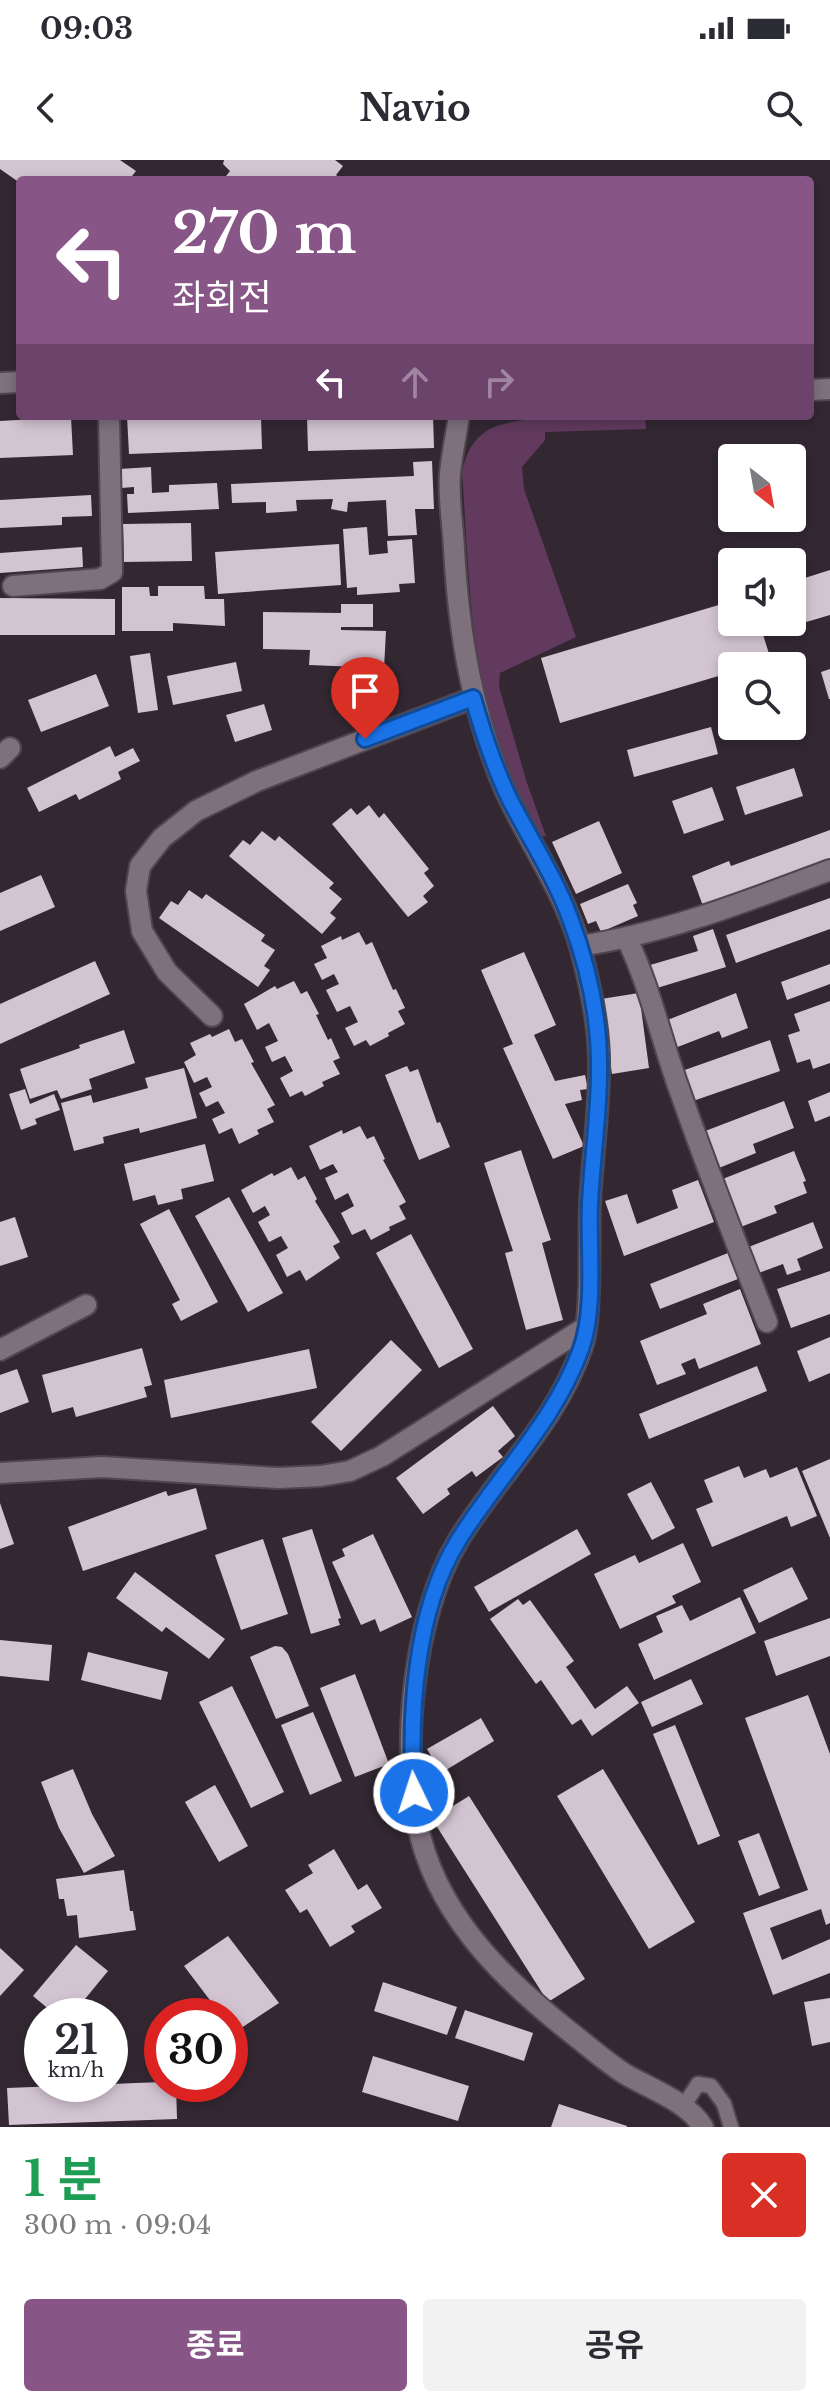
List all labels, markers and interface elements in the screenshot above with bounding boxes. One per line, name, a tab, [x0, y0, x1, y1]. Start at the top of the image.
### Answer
text: 09:03	[40, 10, 133, 47]
icon: back	[24, 86, 68, 130]
text: Navio	[359, 86, 471, 131]
icon: search	[762, 86, 806, 130]
text: 270 m	[172, 199, 356, 268]
icon: left	[40, 208, 144, 312]
text: 좌회전	[172, 275, 271, 320]
icon: left	[309, 360, 353, 404]
icon: ahead	[393, 360, 437, 404]
icon: right	[477, 360, 521, 404]
north arrow	[718, 444, 806, 532]
map controls	[718, 444, 806, 740]
button: sound	[718, 548, 806, 636]
button: search	[718, 652, 806, 740]
pin	[331, 657, 399, 739]
icon: arrive	[343, 669, 387, 713]
position arrow	[372, 1751, 456, 1835]
speed limit sign: 30	[144, 1998, 248, 2102]
text: 21	[54, 2015, 98, 2065]
text: km/h	[48, 2058, 104, 2082]
text: 1 분	[24, 2149, 102, 2209]
button: close	[722, 2153, 806, 2237]
text: 300 m · 09:04	[24, 2209, 211, 2241]
button: 종료	[24, 2299, 407, 2391]
button: 공유	[423, 2299, 806, 2391]

